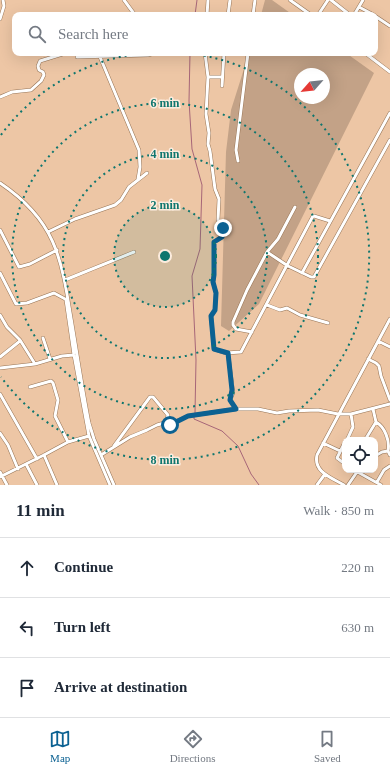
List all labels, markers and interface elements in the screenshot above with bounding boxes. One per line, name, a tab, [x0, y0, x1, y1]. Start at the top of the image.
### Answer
search box	[12, 12, 378, 56]
icon: search	[26, 23, 48, 45]
text: Search here	[58, 26, 128, 42]
north arrow	[294, 68, 330, 104]
text: 6 min	[150, 96, 180, 110]
text: 4 min	[150, 147, 180, 161]
text: 2 min	[150, 198, 180, 212]
route end	[214, 219, 232, 237]
centre of rings	[158, 249, 172, 263]
route start	[161, 416, 179, 434]
map controls	[342, 437, 378, 473]
button: locate	[342, 437, 378, 473]
text: 8 min	[150, 453, 180, 467]
text: 11 min	[16, 501, 65, 520]
text: Walk · 850 m	[303, 503, 374, 518]
icon: ahead	[16, 557, 38, 579]
text: Continue	[54, 559, 113, 575]
text: 220 m	[341, 560, 374, 575]
icon: left	[16, 617, 38, 639]
text: Turn left	[54, 619, 111, 635]
text: 630 m	[341, 620, 374, 635]
icon: arrive	[16, 677, 38, 699]
text: Arrive at destination	[54, 679, 187, 695]
tab: Map	[49, 728, 71, 764]
tab: Directions	[170, 728, 215, 764]
tab: Saved	[314, 728, 341, 764]

